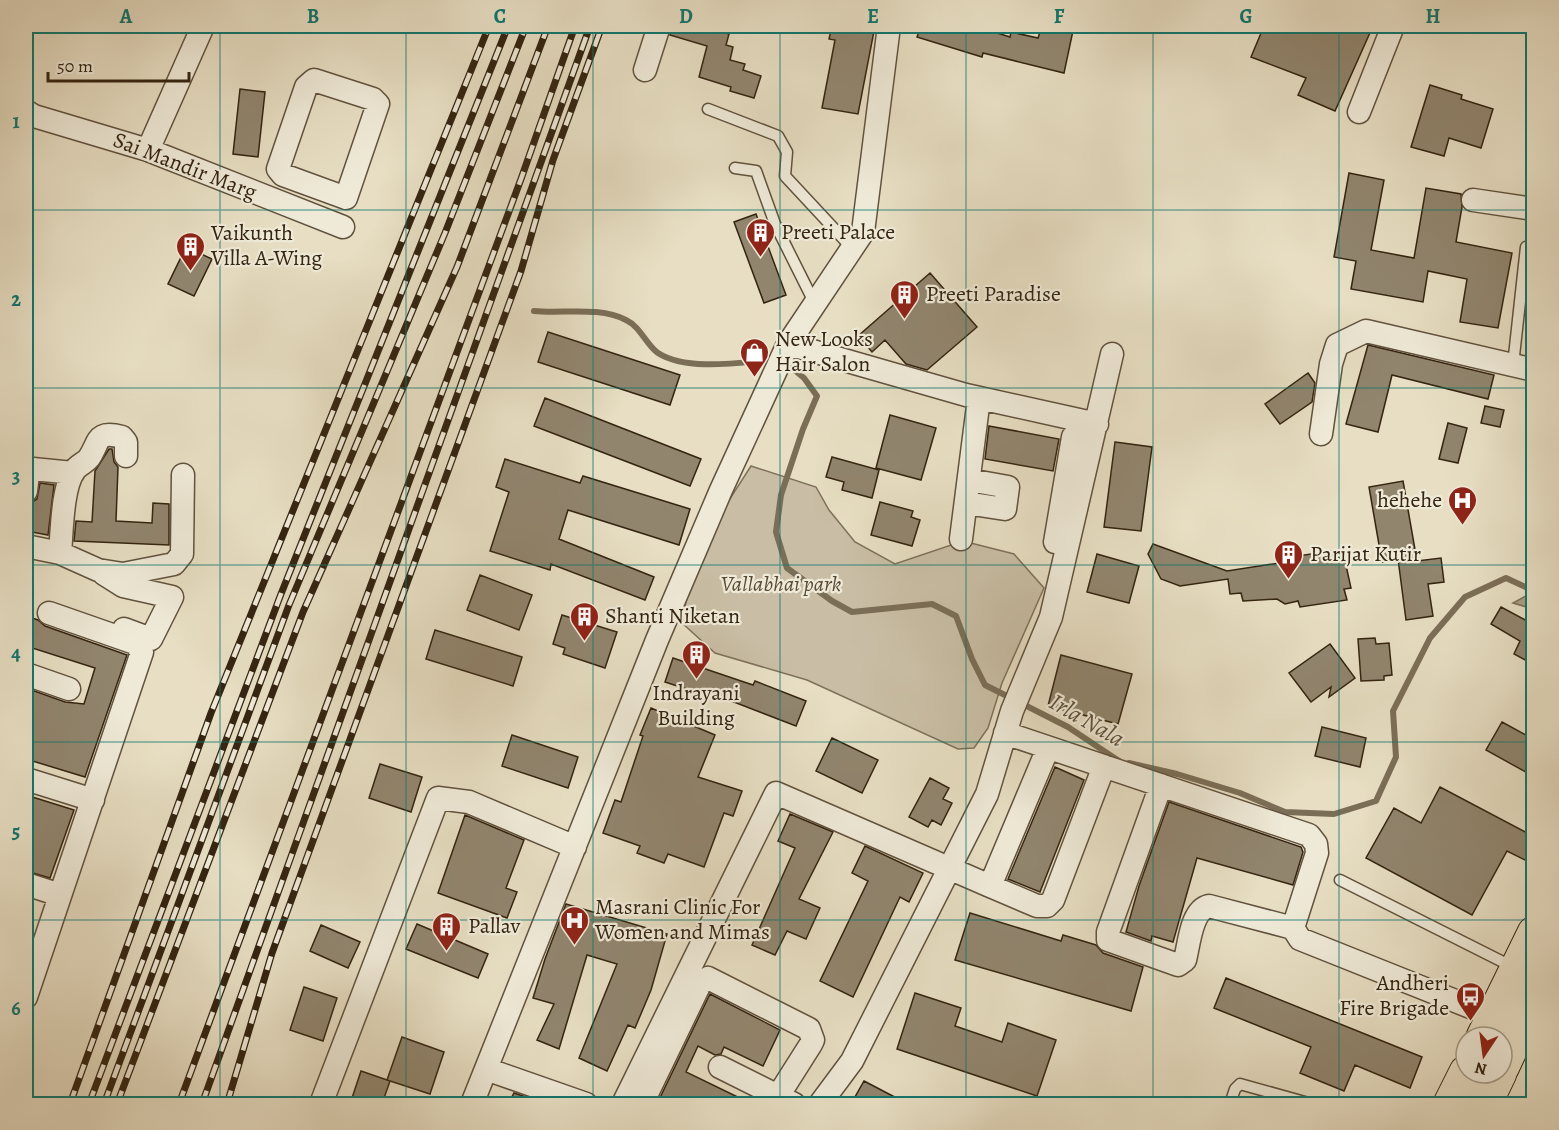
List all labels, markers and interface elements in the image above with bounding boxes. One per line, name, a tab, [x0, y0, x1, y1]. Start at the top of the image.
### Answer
text: A	[119, 3, 133, 30]
text: B	[307, 3, 319, 30]
text: C	[494, 3, 506, 30]
text: D	[679, 3, 693, 30]
text: E	[867, 3, 879, 30]
text: F	[1054, 3, 1065, 30]
text: G	[1239, 3, 1253, 30]
text: H	[1426, 3, 1441, 30]
scale bar	[48, 45, 189, 83]
text: 50 m	[57, 54, 93, 78]
text: 1	[12, 108, 20, 135]
street label: Sai Mandir Marg	[109, 125, 261, 207]
building icon: Preeti Palace	[744, 216, 776, 258]
place label: Preeti Palace	[781, 217, 895, 247]
place label: Vaikunth Villa A-Wing	[210, 218, 322, 273]
building icon: Vaikunth Villa A-Wing	[174, 230, 206, 272]
building icon: Preeti Paradise	[889, 278, 921, 320]
place label: Preeti Paradise	[926, 279, 1061, 309]
text: 2	[11, 286, 21, 313]
place label: New Looks Hair Salon	[775, 324, 873, 379]
shop icon: New Looks Hair Salon	[738, 336, 770, 378]
text: 3	[12, 463, 20, 490]
hospital icon: hehehe	[1447, 484, 1479, 526]
place label: hehehe	[1377, 485, 1442, 515]
building icon: Parijat Kutir	[1273, 538, 1305, 580]
place label: Parijat Kutir	[1310, 539, 1421, 569]
park label: Vallabhai park	[721, 569, 842, 599]
building icon: Shanti Niketan	[568, 600, 600, 642]
place label: Shanti Niketan	[605, 601, 740, 631]
building icon: Indrayani Building	[680, 638, 712, 680]
text: 4	[11, 640, 21, 667]
place label: Indrayani Building	[652, 678, 740, 733]
water label: Irla Nala	[1044, 686, 1130, 754]
text: 5	[12, 818, 20, 845]
place label: Masrani Clinic For Women and Mimas	[594, 892, 770, 947]
hospital icon: Masrani Clinic For Women and Mimas	[558, 904, 590, 946]
building icon: Pallav	[431, 910, 463, 952]
place label: Pallav	[468, 911, 521, 941]
place label: Andheri Fire Brigade	[1339, 968, 1449, 1023]
bus stop icon: Andheri Fire Brigade	[1454, 980, 1486, 1022]
text: 6	[11, 995, 21, 1022]
north arrow	[1454, 1025, 1514, 1085]
text: N	[1472, 1057, 1489, 1081]

